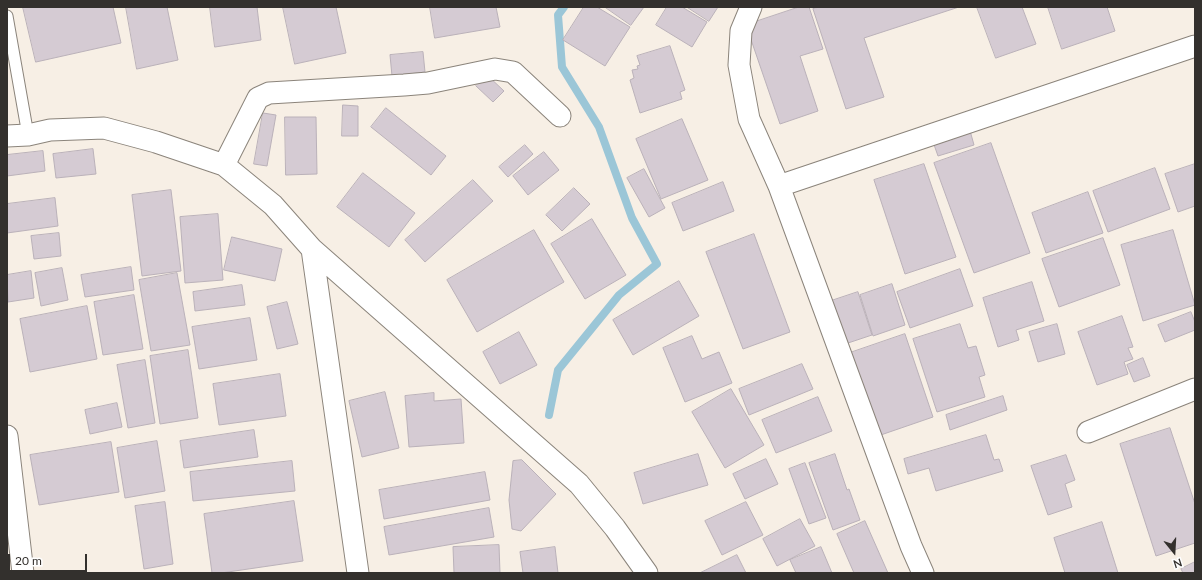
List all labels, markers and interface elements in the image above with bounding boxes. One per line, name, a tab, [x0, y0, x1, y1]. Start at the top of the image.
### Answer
north arrow	[1154, 532, 1194, 572]
scale bar	[10, 546, 89, 572]
text: 20 m	[15, 553, 42, 568]
text: N	[1172, 556, 1184, 571]

